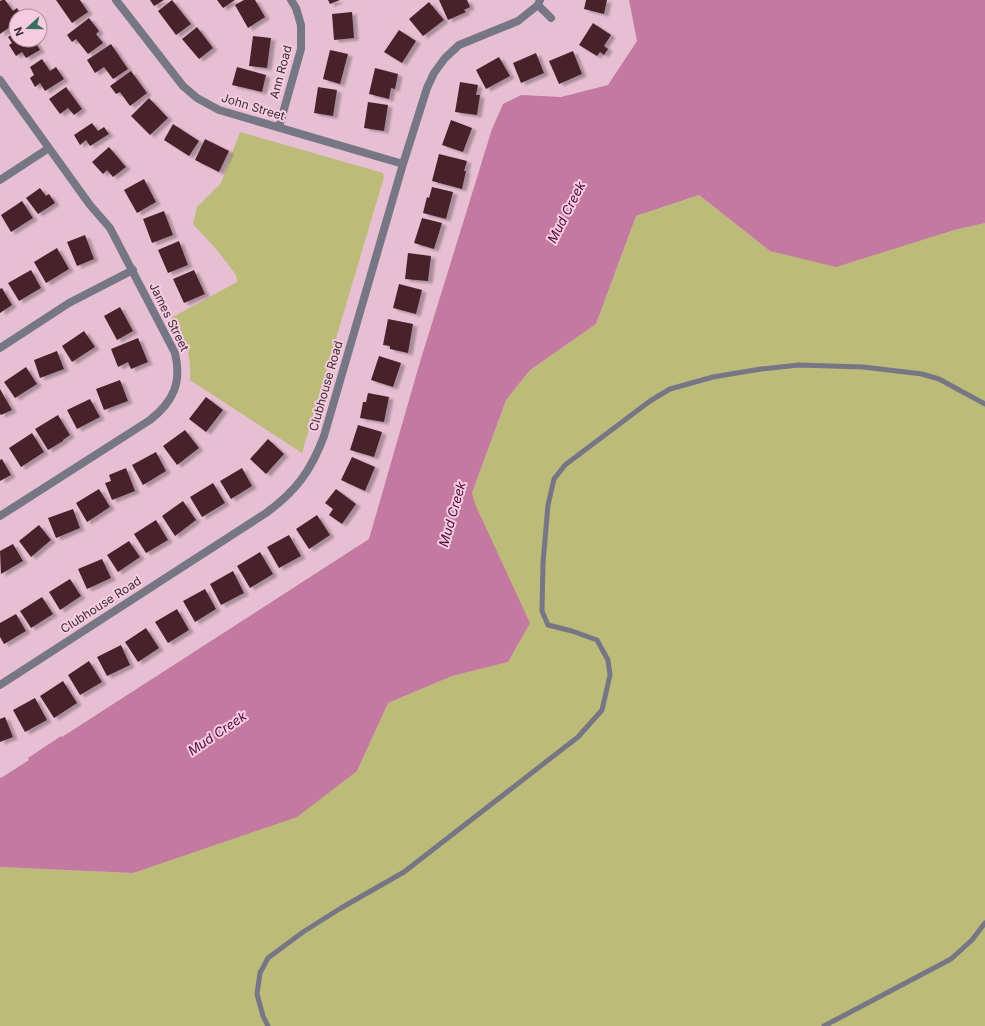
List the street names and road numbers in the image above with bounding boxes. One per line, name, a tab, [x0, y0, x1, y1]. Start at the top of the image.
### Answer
street label: Ann Road	[266, 43, 295, 100]
street label: John Street	[220, 90, 287, 123]
street label: James Street	[146, 280, 193, 354]
street label: Clubhouse Road	[305, 339, 346, 433]
street label: Clubhouse Road	[58, 573, 144, 636]

